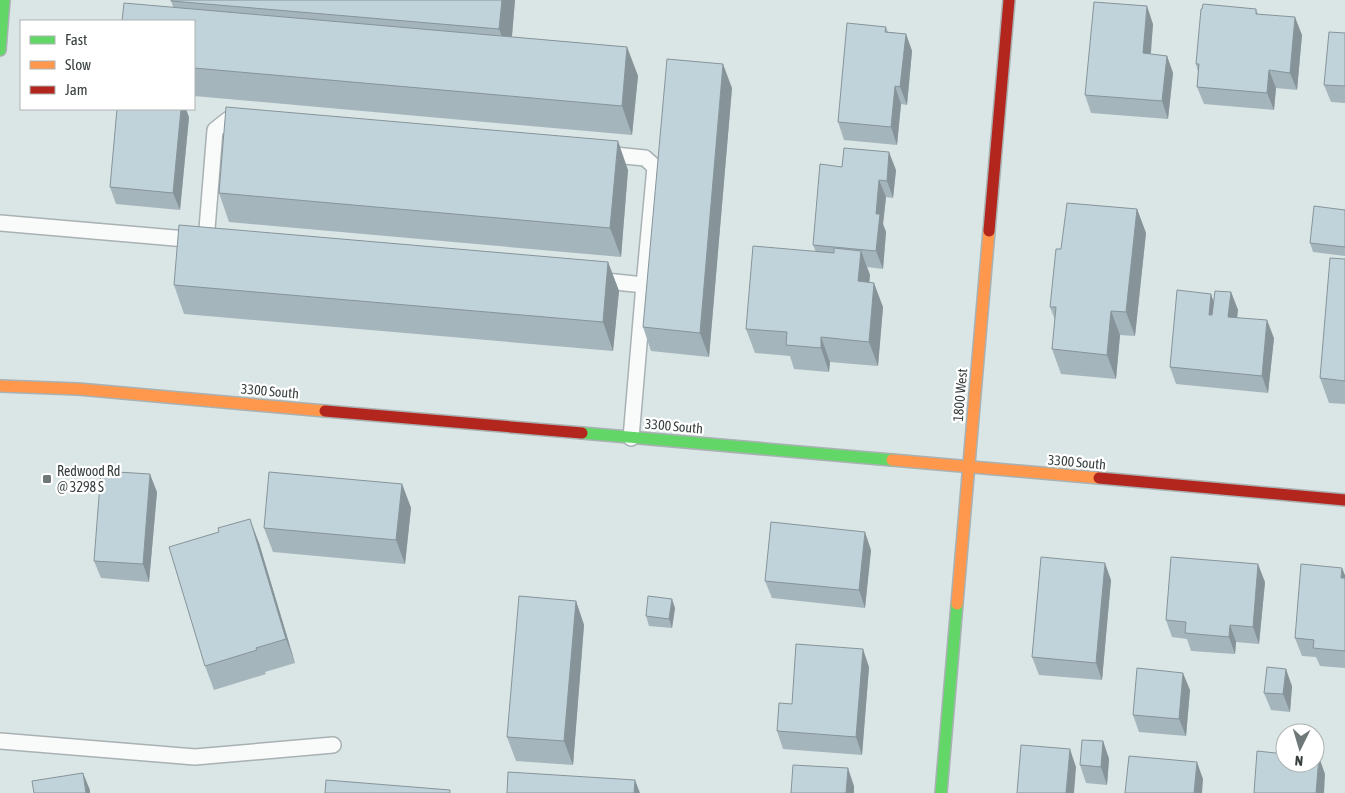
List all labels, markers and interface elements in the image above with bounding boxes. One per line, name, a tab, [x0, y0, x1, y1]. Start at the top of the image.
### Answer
legend	[20, 20, 195, 110]
text: Fast	[65, 31, 87, 48]
text: Slow	[65, 56, 91, 73]
text: Jam	[65, 81, 88, 98]
street label: 1800 West	[950, 368, 970, 422]
street label: 3300 South	[240, 380, 300, 402]
street label: 3300 South	[644, 415, 704, 437]
street label: 3300 South	[1047, 451, 1107, 473]
place label: Redwood Rd @ 3298 S	[57, 463, 121, 495]
marker: Redwood Rd @ 3298 S	[41, 473, 53, 485]
north arrow	[1275, 723, 1325, 773]
text: N	[1294, 753, 1304, 769]

